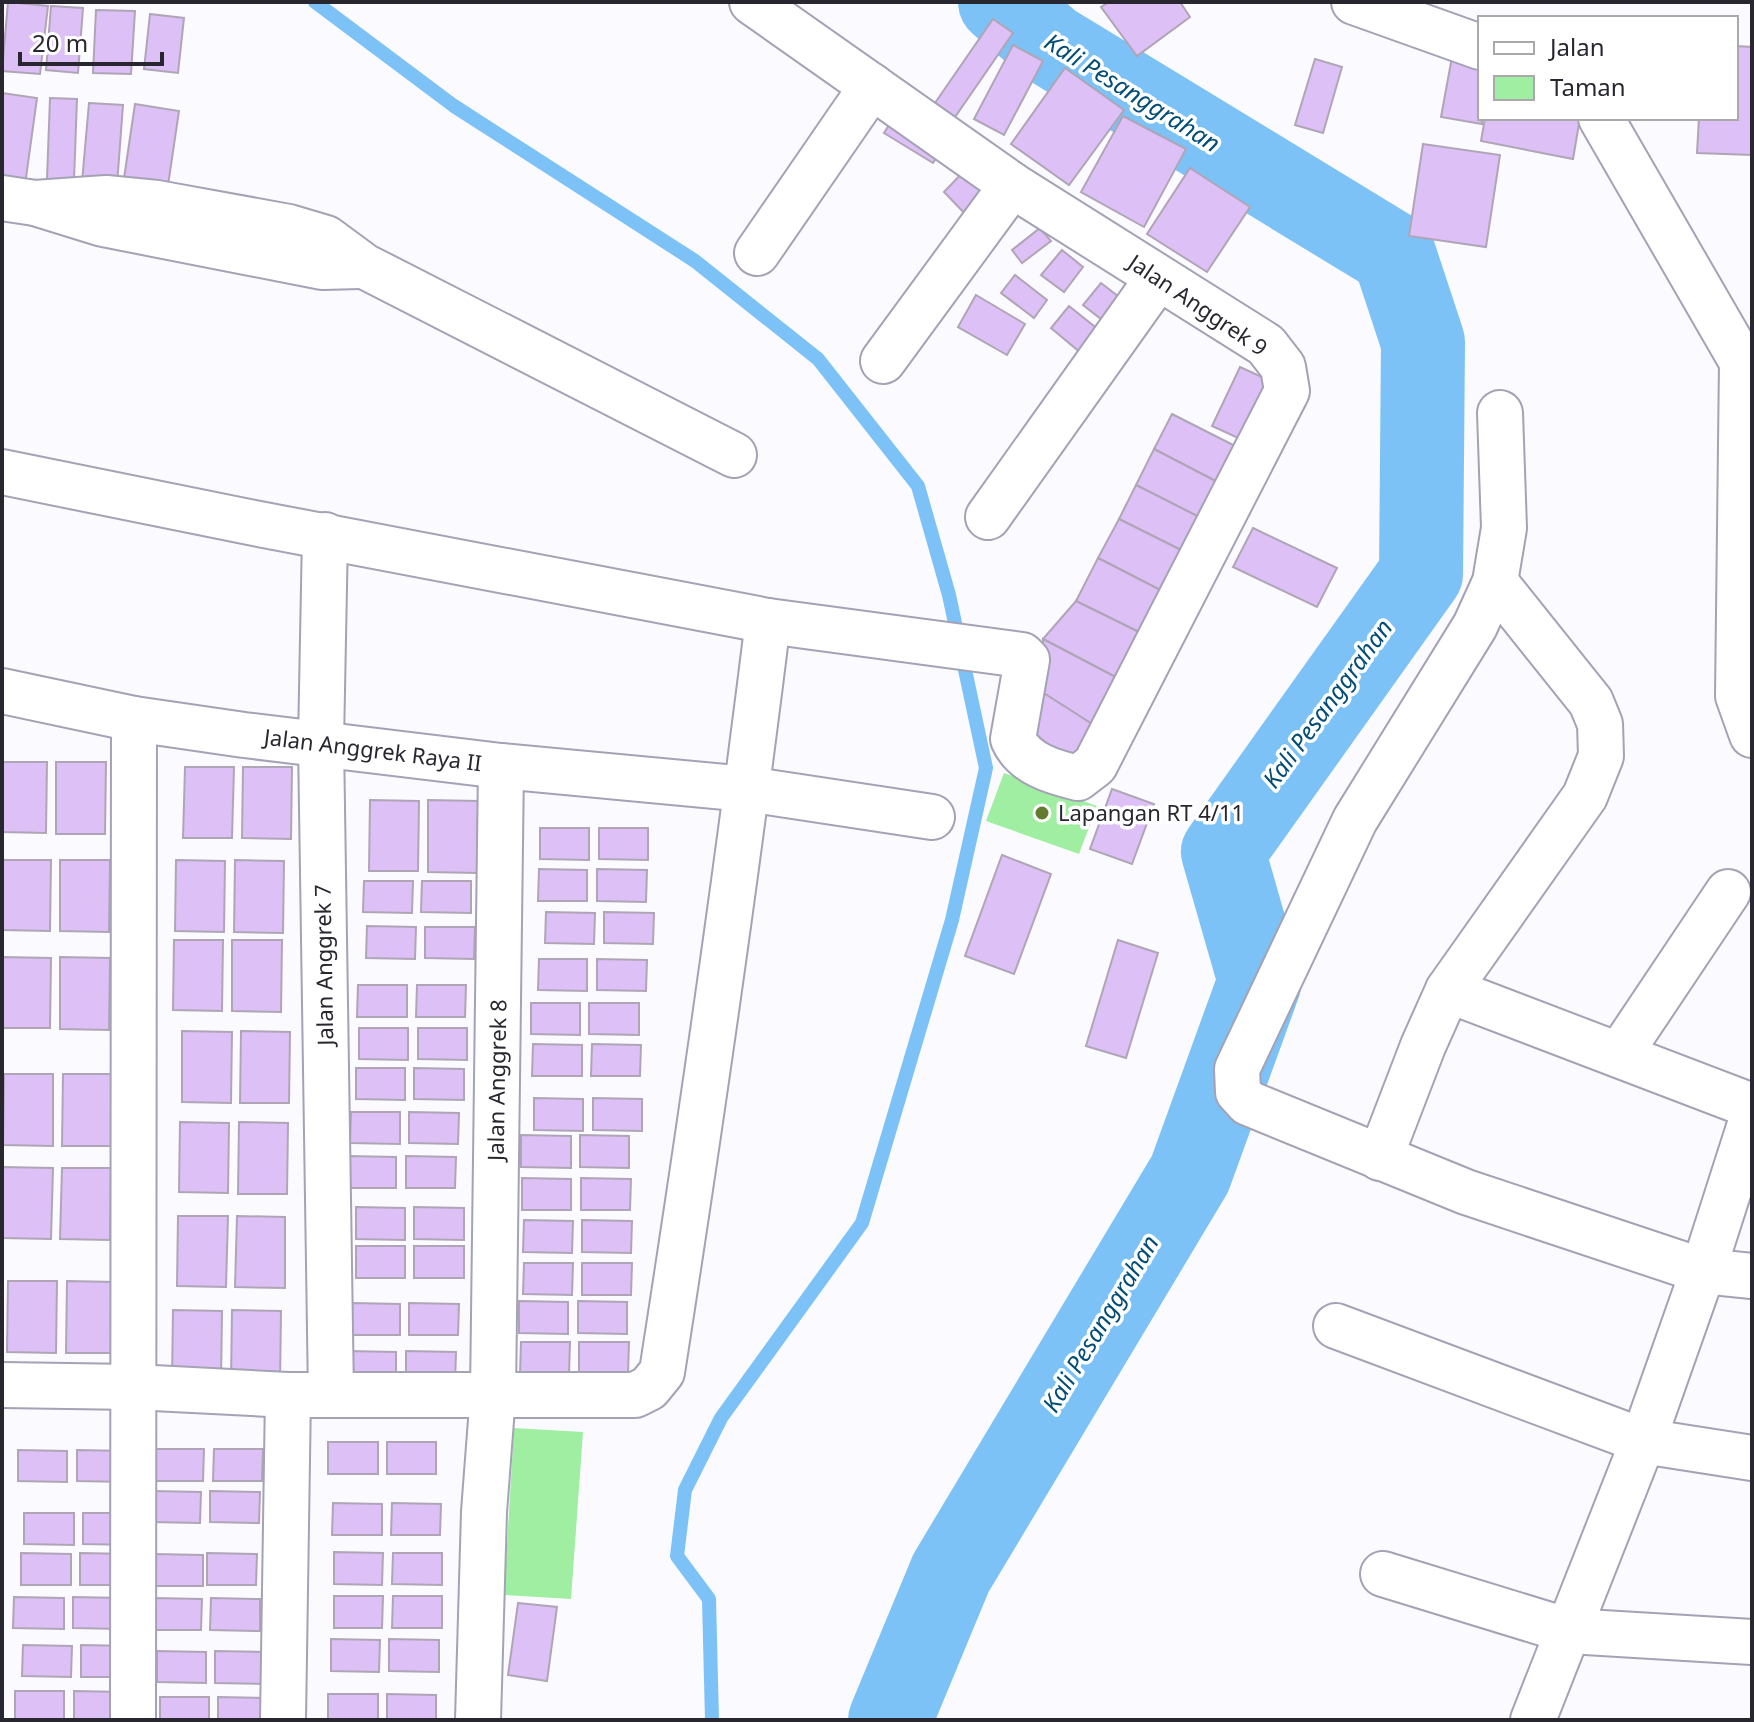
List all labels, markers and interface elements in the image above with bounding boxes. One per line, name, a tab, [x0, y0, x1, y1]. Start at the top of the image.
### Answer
scale bar	[20, 16, 162, 66]
legend	[1478, 16, 1738, 120]
water label: Kali Pesanggrahan	[1039, 24, 1227, 159]
text: 20 m	[32, 26, 88, 59]
text: Jalan	[1548, 30, 1605, 63]
text: Taman	[1550, 70, 1626, 103]
street label: Jalan Anggrek 9	[1122, 245, 1274, 362]
water label: Kali Pesanggrahan	[1254, 612, 1399, 794]
street label: Jalan Anggrek Raya II	[261, 721, 484, 777]
place label: Lapangan RT 4/11	[1058, 797, 1244, 827]
marker: Lapangan RT 4/11	[1033, 804, 1051, 822]
street label: Jalan Anggrek 7	[307, 884, 339, 1048]
street label: Jalan Anggrek 8	[480, 999, 512, 1163]
water label: Kali Pesanggrahan	[1034, 1229, 1166, 1418]

